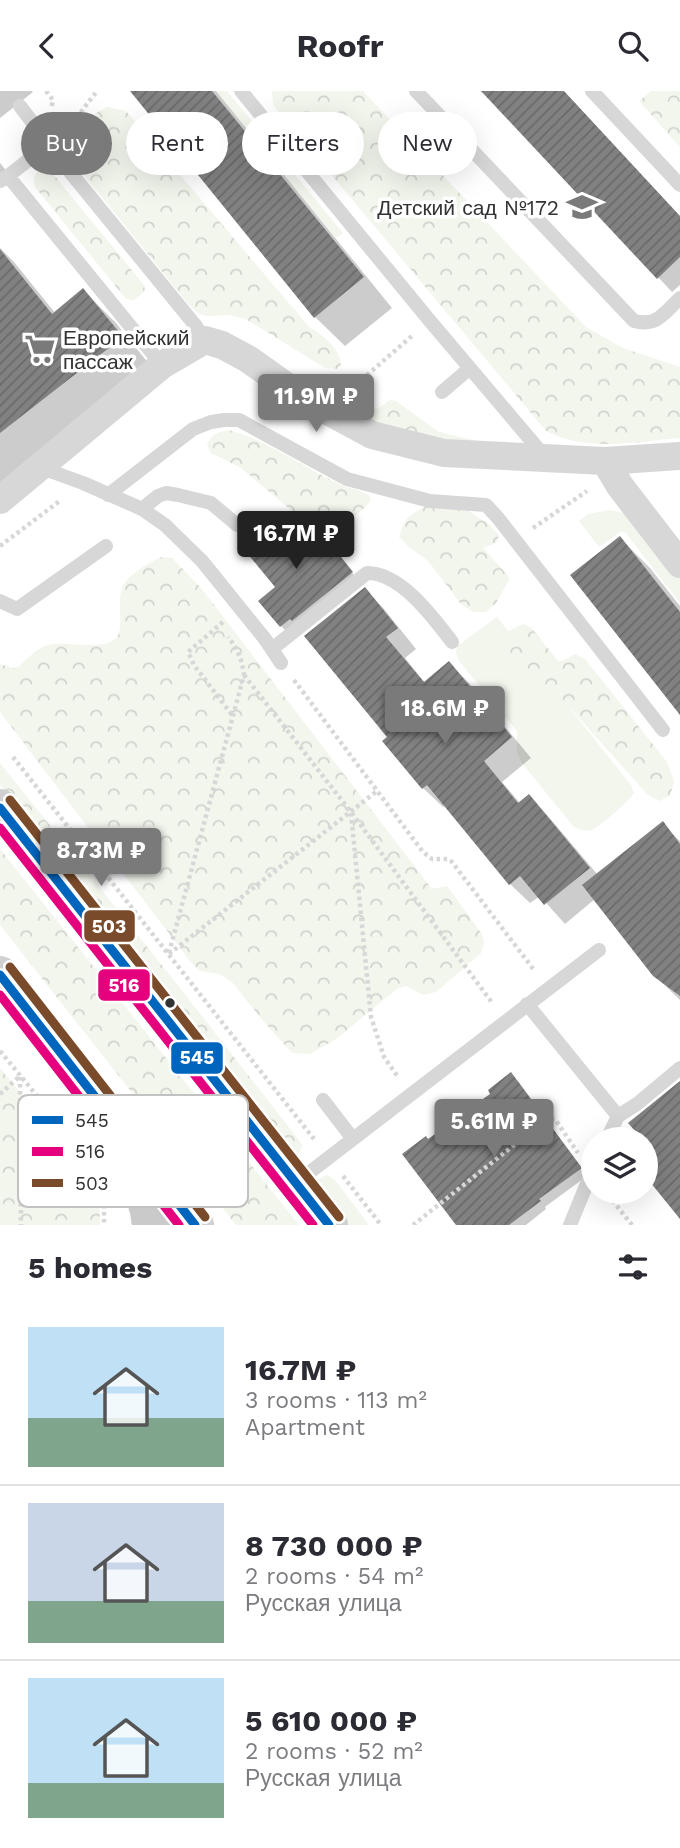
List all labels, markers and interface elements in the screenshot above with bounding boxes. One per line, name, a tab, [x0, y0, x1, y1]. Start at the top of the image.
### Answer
icon: back	[28, 27, 66, 65]
text: Roofr	[296, 27, 384, 65]
icon: search	[614, 27, 652, 65]
chip: Buy	[21, 112, 112, 175]
chip: Rent	[126, 112, 228, 175]
chip: Filters	[242, 112, 364, 175]
chip: New	[378, 112, 477, 175]
school or university icon: Детский сад №172	[565, 190, 599, 224]
place label: Детский сад №172	[377, 195, 559, 220]
place label: Европейский пассаж	[63, 325, 189, 374]
supermarket icon: Европейский пассаж	[23, 332, 57, 366]
pin: 11.9M ₽	[251, 375, 381, 434]
text: 11.9M ₽	[274, 383, 358, 410]
pin: 16.7M ₽	[231, 511, 361, 571]
text: 16.7M ₽	[253, 520, 339, 547]
pin: 18.6M ₽	[380, 687, 510, 746]
text: 18.6M ₽	[401, 695, 489, 722]
pin: 8.73M ₽	[36, 829, 166, 888]
text: 8.73M ₽	[56, 837, 146, 864]
line badge: 503	[83, 909, 136, 943]
text: 503	[92, 915, 126, 938]
line badge: 516	[97, 968, 151, 1002]
text: 516	[109, 974, 140, 997]
unlabelled marker	[163, 996, 177, 1010]
line badge: 545	[170, 1041, 224, 1075]
text: 545	[180, 1046, 214, 1069]
legend	[18, 1095, 248, 1207]
pin: 5.61M ₽	[429, 1100, 559, 1159]
text: 5.61M ₽	[451, 1108, 537, 1135]
text: 545	[75, 1109, 109, 1132]
map controls	[581, 1127, 658, 1204]
button: layers	[581, 1127, 658, 1204]
text: 516	[75, 1140, 105, 1163]
text: 503	[75, 1172, 109, 1195]
icon: filters	[614, 1248, 652, 1286]
text: 5 homes	[28, 1250, 152, 1285]
text: 16.7M ₽	[245, 1352, 357, 1387]
icon: home	[84, 1355, 168, 1439]
text: 3 rooms · 113 m²	[245, 1387, 427, 1414]
text: Apartment	[245, 1414, 365, 1441]
text: 8 730 000 ₽	[245, 1528, 423, 1563]
icon: home	[84, 1531, 168, 1615]
text: 2 rooms · 54 m²	[245, 1563, 423, 1590]
text: Русская улица	[245, 1590, 401, 1617]
text: 5 610 000 ₽	[245, 1703, 417, 1738]
icon: home	[84, 1706, 168, 1790]
text: 2 rooms · 52 m²	[245, 1738, 423, 1765]
text: Русская улица	[245, 1765, 401, 1792]

